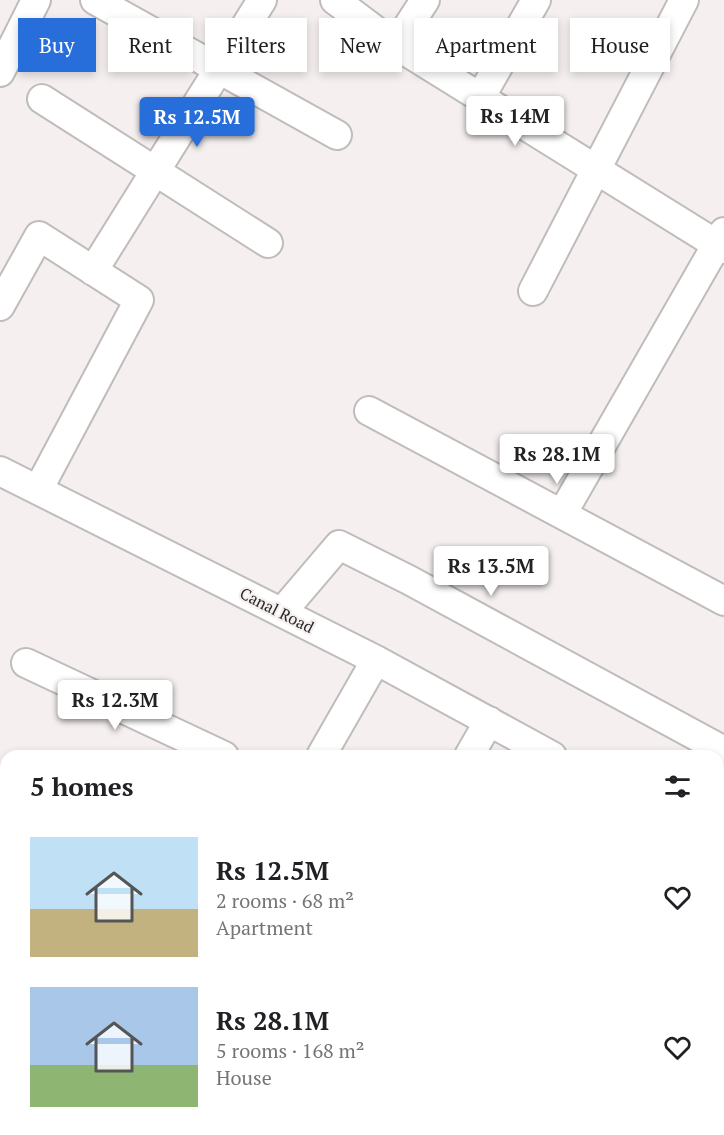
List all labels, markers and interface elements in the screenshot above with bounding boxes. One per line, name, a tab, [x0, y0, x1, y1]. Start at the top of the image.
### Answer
chip: Buy	[18, 18, 96, 72]
chip: Rent	[108, 18, 193, 72]
chip: Filters	[205, 18, 307, 72]
chip: New	[319, 18, 402, 72]
chip: Apartment	[414, 18, 558, 72]
chip: House	[570, 18, 670, 72]
pin: Rs 14M	[466, 96, 564, 147]
pin: Rs 12.5M	[135, 97, 259, 148]
text: Rs 14M	[480, 102, 550, 129]
text: Rs 12.5M	[154, 103, 240, 130]
pin: Rs 28.1M	[495, 434, 619, 485]
text: Rs 28.1M	[514, 440, 600, 467]
pin: Rs 13.5M	[429, 546, 553, 597]
text: Rs 13.5M	[448, 552, 534, 579]
street label: Canal Road	[236, 582, 318, 638]
pin: Rs 12.3M	[53, 680, 177, 731]
text: Rs 12.3M	[72, 686, 158, 713]
text: 5 homes	[30, 769, 134, 803]
icon: filters	[661, 770, 694, 803]
text: Rs 12.5M	[216, 853, 329, 887]
icon: home	[78, 861, 150, 933]
icon: heart	[661, 881, 694, 914]
text: 2 rooms · 68 m²	[216, 887, 354, 914]
text: Apartment	[216, 914, 313, 941]
text: Rs 28.1M	[216, 1003, 329, 1037]
icon: home	[78, 1011, 150, 1083]
icon: heart	[661, 1031, 694, 1064]
text: 5 rooms · 168 m²	[216, 1037, 364, 1064]
text: House	[216, 1064, 272, 1091]

